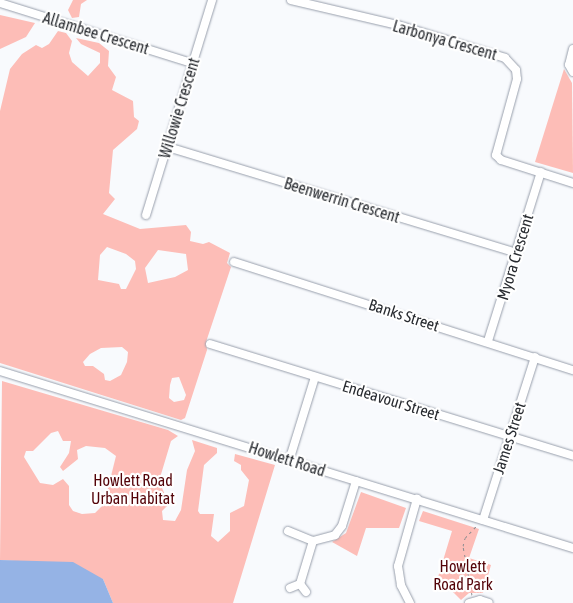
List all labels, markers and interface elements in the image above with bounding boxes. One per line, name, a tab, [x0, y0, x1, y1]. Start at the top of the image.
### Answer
street label: Allambee Crescent	[41, 8, 151, 58]
street label: Larbonya Crescent	[391, 16, 499, 64]
street label: Willowie Crescent	[155, 55, 203, 161]
street label: Beenwerrin Crescent	[282, 173, 402, 227]
street label: Myora Crescent	[493, 212, 537, 302]
street label: Banks Street	[366, 295, 442, 335]
street label: Endeavour Street	[340, 376, 442, 424]
street label: James Street	[488, 400, 530, 476]
street label: Howlett Road	[246, 438, 328, 480]
park label: Howlett Road Urban Habitat	[91, 470, 175, 508]
park label: Howlett Road Park	[433, 556, 493, 594]

